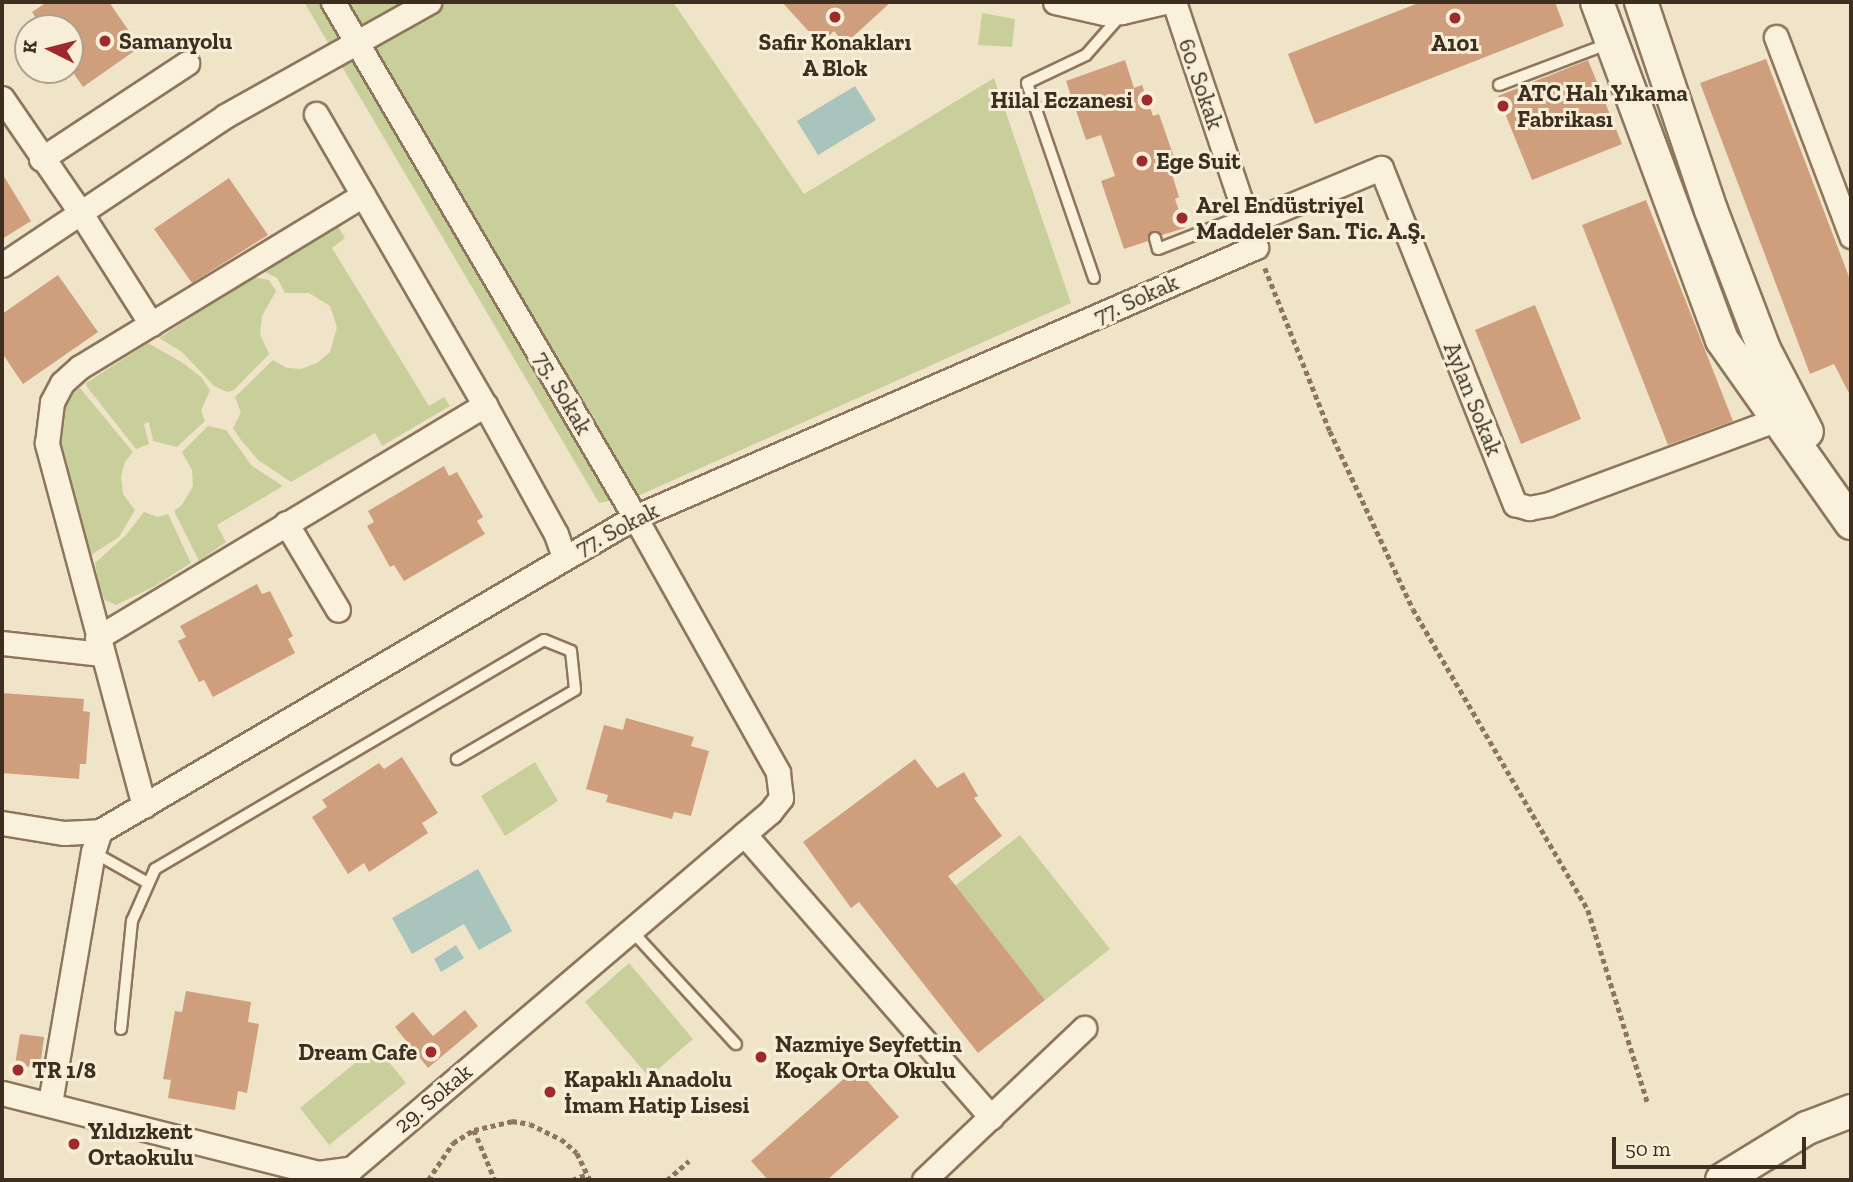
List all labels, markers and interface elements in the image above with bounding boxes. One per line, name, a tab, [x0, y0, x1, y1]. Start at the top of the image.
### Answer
marker: Safir Konakları A Blok	[827, 9, 843, 25]
marker: A101	[1447, 10, 1463, 26]
north arrow	[14, 14, 84, 84]
place label: Samanyolu	[119, 27, 232, 55]
place label: Safir Konakları A Blok	[758, 28, 912, 82]
place label: A101	[1431, 29, 1479, 57]
marker: Samanyolu	[97, 33, 113, 49]
street label: 60. Sokak	[1173, 35, 1229, 133]
text: K	[18, 39, 42, 55]
place label: ATC Halı Yıkama Fabrikası	[1517, 79, 1689, 133]
place label: Hilal Eczanesi	[990, 86, 1133, 114]
marker: Hilal Eczanesi	[1139, 92, 1155, 108]
marker: ATC Halı Yıkama Fabrikası	[1495, 98, 1511, 114]
place label: Ege Suit	[1156, 147, 1240, 175]
marker: Ege Suit	[1134, 153, 1150, 169]
place label: Arel Endüstriyel Maddeler San. Tic. A.Ş.	[1196, 191, 1427, 245]
marker: Arel Endüstriyel Maddeler San. Tic. A.Ş.	[1174, 210, 1190, 226]
street label: 77. Sokak	[1089, 268, 1183, 330]
street label: Aylan Sokak	[1438, 338, 1508, 460]
street label: 75. Sokak	[528, 346, 598, 440]
street label: 77. Sokak	[571, 496, 663, 562]
place label: Nazmiye Seyfettin Koçak Orta Okulu	[775, 1030, 962, 1084]
place label: Dream Cafe	[298, 1038, 417, 1066]
marker: Dream Cafe	[423, 1044, 439, 1060]
marker: Nazmiye Seyfettin Koçak Orta Okulu	[753, 1049, 769, 1065]
place label: TR 1/8	[32, 1056, 96, 1084]
street label: 29. Sokak	[388, 1057, 478, 1139]
marker: TR 1/8	[10, 1062, 26, 1078]
place label: Kapaklı Anadolu İmam Hatip Lisesi	[564, 1065, 749, 1119]
marker: Kapaklı Anadolu İmam Hatip Lisesi	[542, 1084, 558, 1100]
place label: Yıldızkent Ortaokulu	[88, 1117, 194, 1171]
scale bar	[1615, 1122, 1809, 1166]
marker: Yıldızkent Ortaokulu	[66, 1136, 82, 1152]
text: 50 m	[1625, 1136, 1671, 1161]

